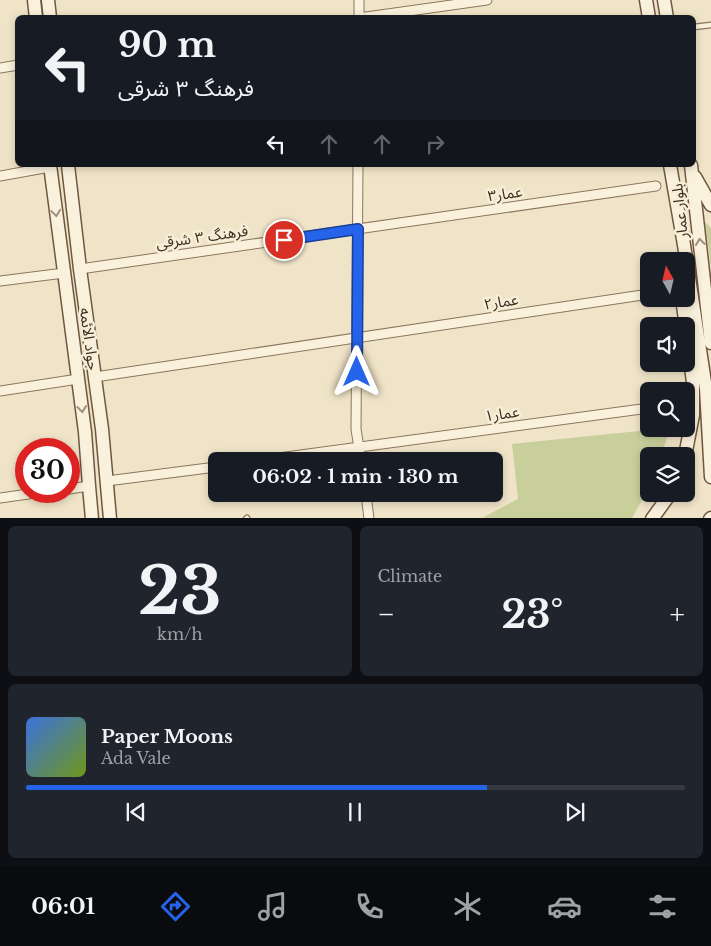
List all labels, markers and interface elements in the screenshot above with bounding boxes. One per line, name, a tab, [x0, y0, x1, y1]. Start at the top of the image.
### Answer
text: 90 m	[118, 23, 216, 66]
icon: left	[35, 35, 100, 100]
text: فرهنگ ۳ شرقی	[118, 75, 254, 102]
icon: left	[262, 130, 290, 158]
icon: ahead	[315, 130, 343, 158]
icon: ahead	[368, 130, 396, 158]
icon: right	[421, 130, 449, 158]
street label: عمار۳	[486, 182, 524, 205]
street label: بلوار عمار	[667, 183, 692, 240]
one-way arrow	[50, 210, 61, 218]
pin	[263, 219, 305, 261]
street label: فرهنگ ۳ شرقی	[155, 221, 249, 252]
icon: arrive	[270, 226, 298, 254]
one-way arrow	[694, 238, 705, 246]
north arrow	[640, 252, 695, 308]
map controls	[640, 252, 695, 502]
street label: عمار۲	[482, 289, 520, 314]
street label: جواد الائمه	[76, 306, 103, 372]
button: sound	[640, 317, 695, 372]
position arrow	[330, 345, 382, 397]
button: search	[640, 382, 695, 437]
street label: عمار۱	[483, 402, 521, 425]
one-way arrow	[76, 405, 87, 413]
speed limit sign: 30	[15, 438, 80, 503]
button: layers	[640, 447, 695, 502]
text: 06:02 · 1 min · 130 m	[253, 465, 458, 488]
text: 23	[138, 551, 222, 632]
text: Climate	[378, 566, 442, 586]
text: 23°	[502, 591, 563, 638]
text: −	[378, 597, 395, 632]
text: +	[670, 597, 685, 632]
text: km/h	[157, 624, 202, 644]
text: Paper Moons	[101, 725, 233, 748]
text: Ada Vale	[101, 748, 171, 768]
icon: previous	[122, 798, 150, 826]
icon: pause	[341, 798, 369, 826]
icon: next	[561, 798, 589, 826]
icon: directions	[158, 889, 193, 924]
icon: music	[255, 889, 290, 924]
icon: phone	[352, 889, 387, 924]
icon: climate	[450, 889, 485, 924]
icon: car	[547, 889, 582, 924]
icon: filters	[645, 889, 680, 924]
text: 06:01	[31, 893, 95, 920]

